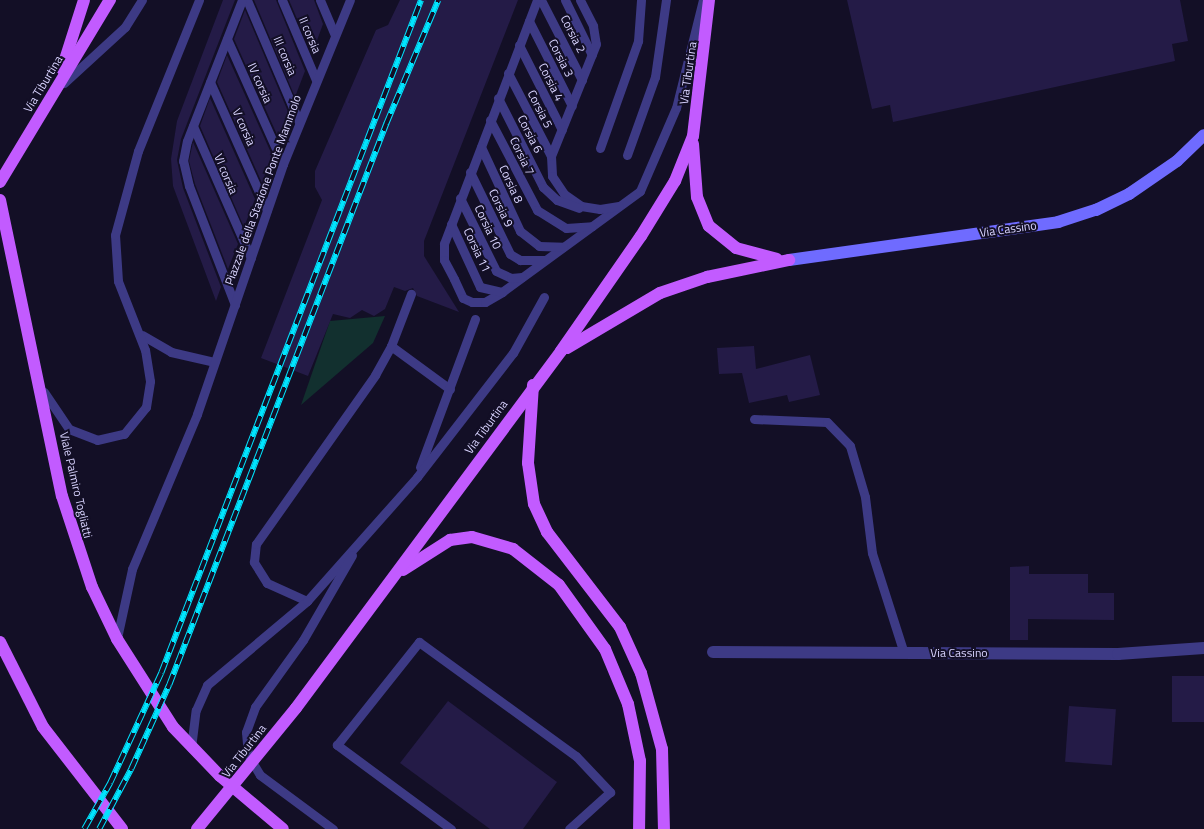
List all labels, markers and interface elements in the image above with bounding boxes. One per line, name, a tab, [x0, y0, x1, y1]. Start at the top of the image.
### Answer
street label: Corsia 2	[557, 13, 589, 55]
street label: II corsia	[296, 15, 324, 55]
street label: III corsia	[270, 34, 300, 78]
street label: Corsia 3	[545, 37, 577, 79]
street label: Via Tiburtina	[676, 41, 700, 105]
street label: Via Tiburtina	[21, 53, 65, 115]
street label: IV corsia	[245, 61, 275, 105]
street label: Corsia 4	[535, 61, 567, 103]
street label: Corsia 5	[524, 88, 556, 130]
street label: Piazzale della Stazione Ponte Mammolo	[222, 93, 304, 287]
street label: V corsia	[229, 106, 259, 148]
street label: Corsia 6	[514, 113, 546, 155]
street label: Corsia 7	[507, 135, 537, 177]
street label: VI corsia	[211, 152, 241, 196]
street label: Corsia 8	[496, 163, 526, 205]
street label: Corsia 9	[486, 187, 516, 229]
street label: Corsia 10	[472, 203, 504, 251]
street label: Via Cassino	[979, 218, 1037, 240]
street label: Corsia 11	[461, 226, 493, 274]
street label: Via Tiburtina	[462, 397, 510, 457]
street label: Viale Palmiro Togliatti	[57, 430, 95, 540]
street label: Via Cassino	[930, 646, 988, 660]
street label: Via Tiburtina	[219, 722, 269, 780]

